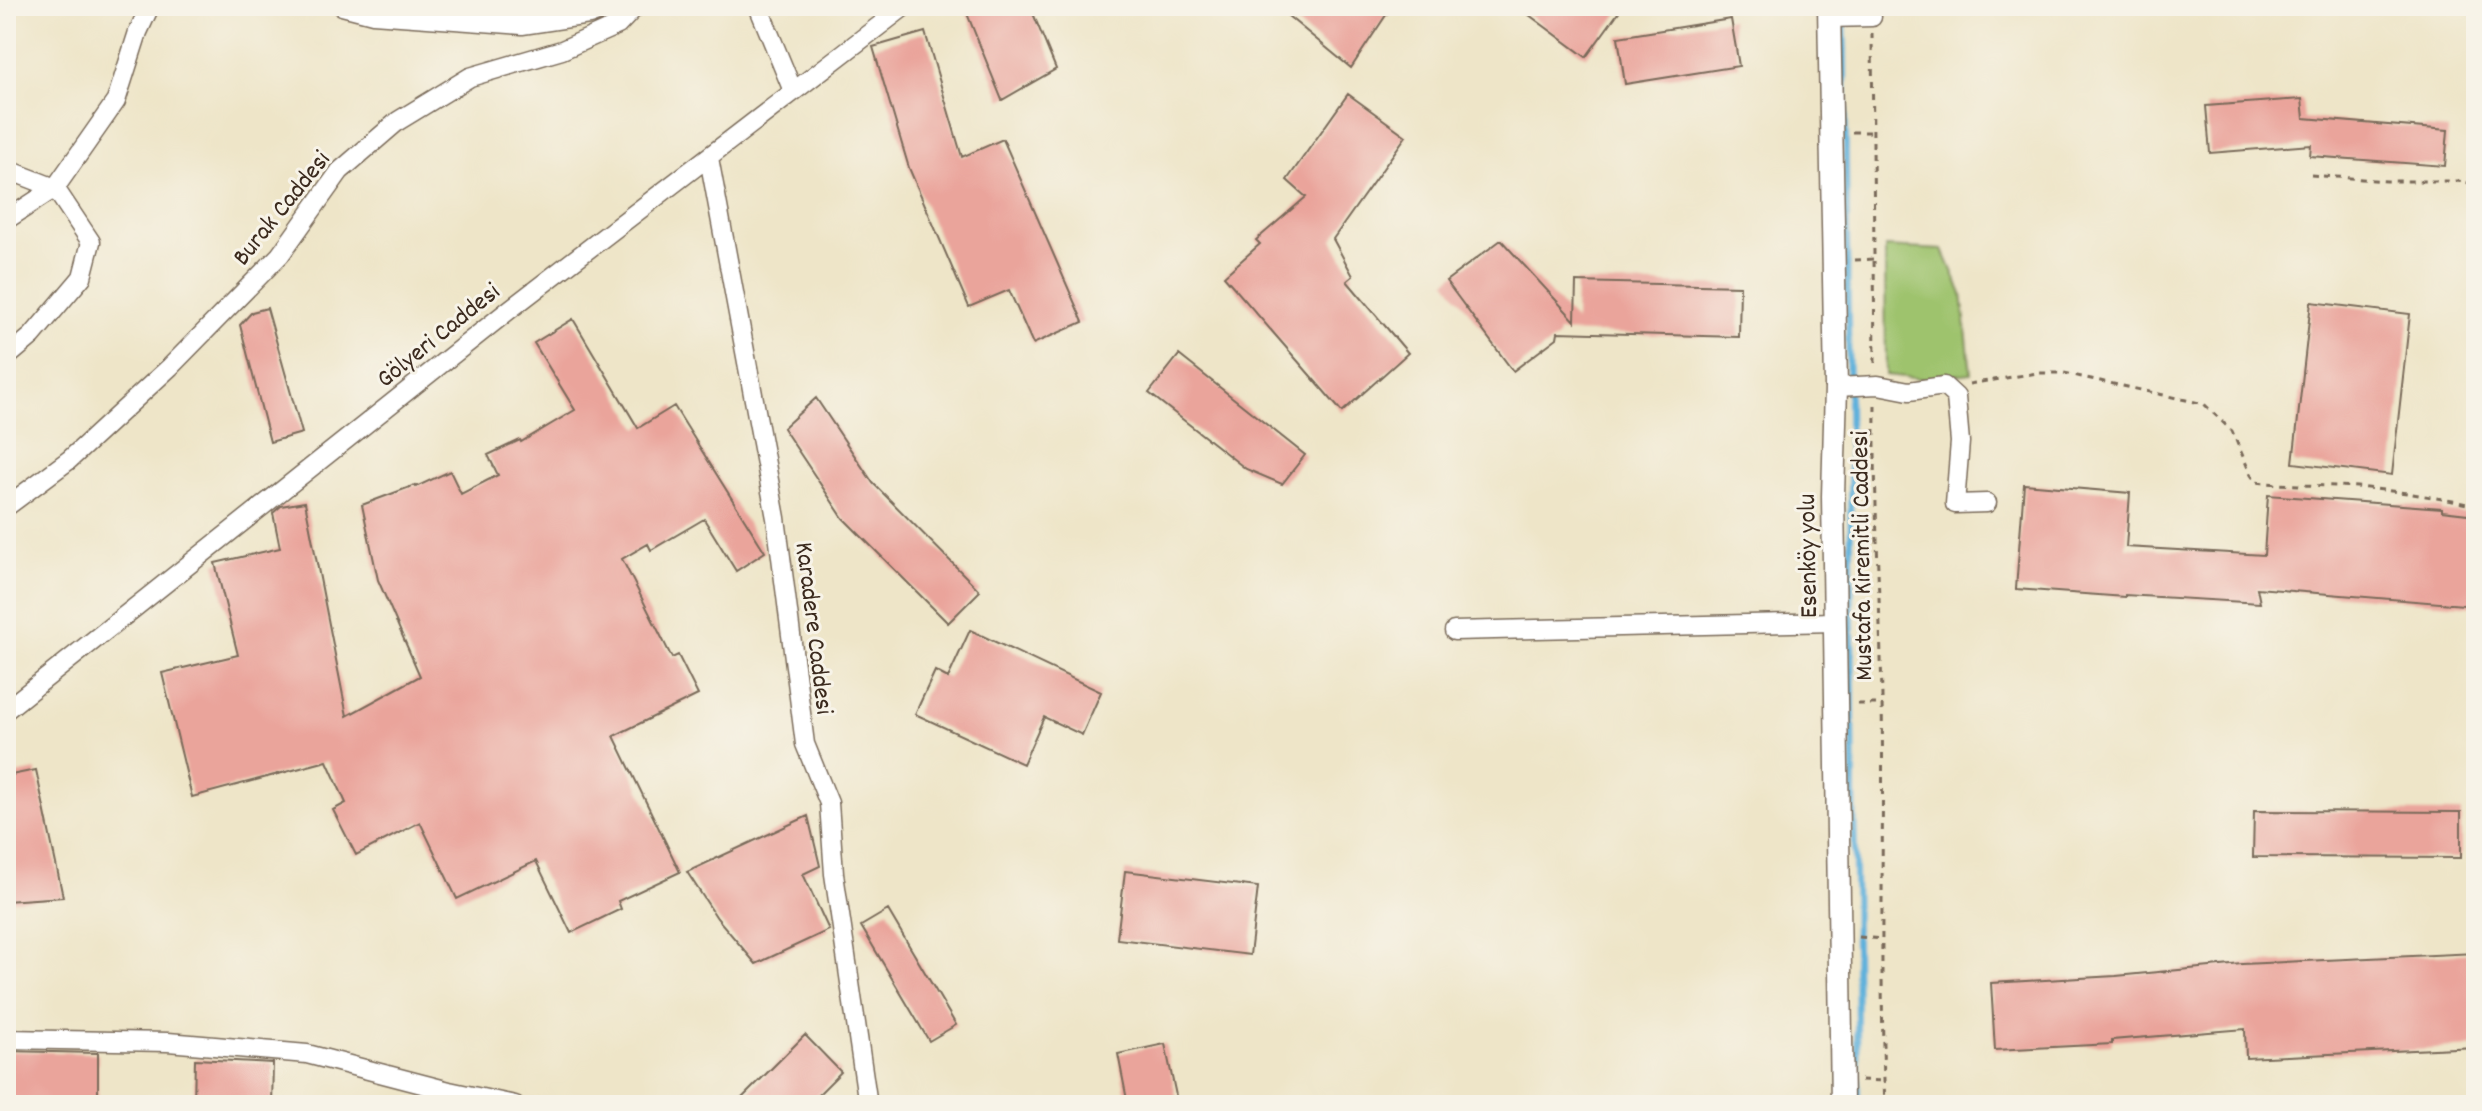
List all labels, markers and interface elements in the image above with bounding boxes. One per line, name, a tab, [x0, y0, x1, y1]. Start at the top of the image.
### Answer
street label: Burak Caddesi	[225, 144, 341, 275]
street label: Gölyeri Caddesi	[369, 275, 509, 398]
street label: Mustafa Kiremitli Caddesi	[1843, 430, 1884, 681]
street label: Esenköy yolu	[1790, 493, 1829, 618]
street label: Karadere Caddesi	[784, 540, 841, 717]

